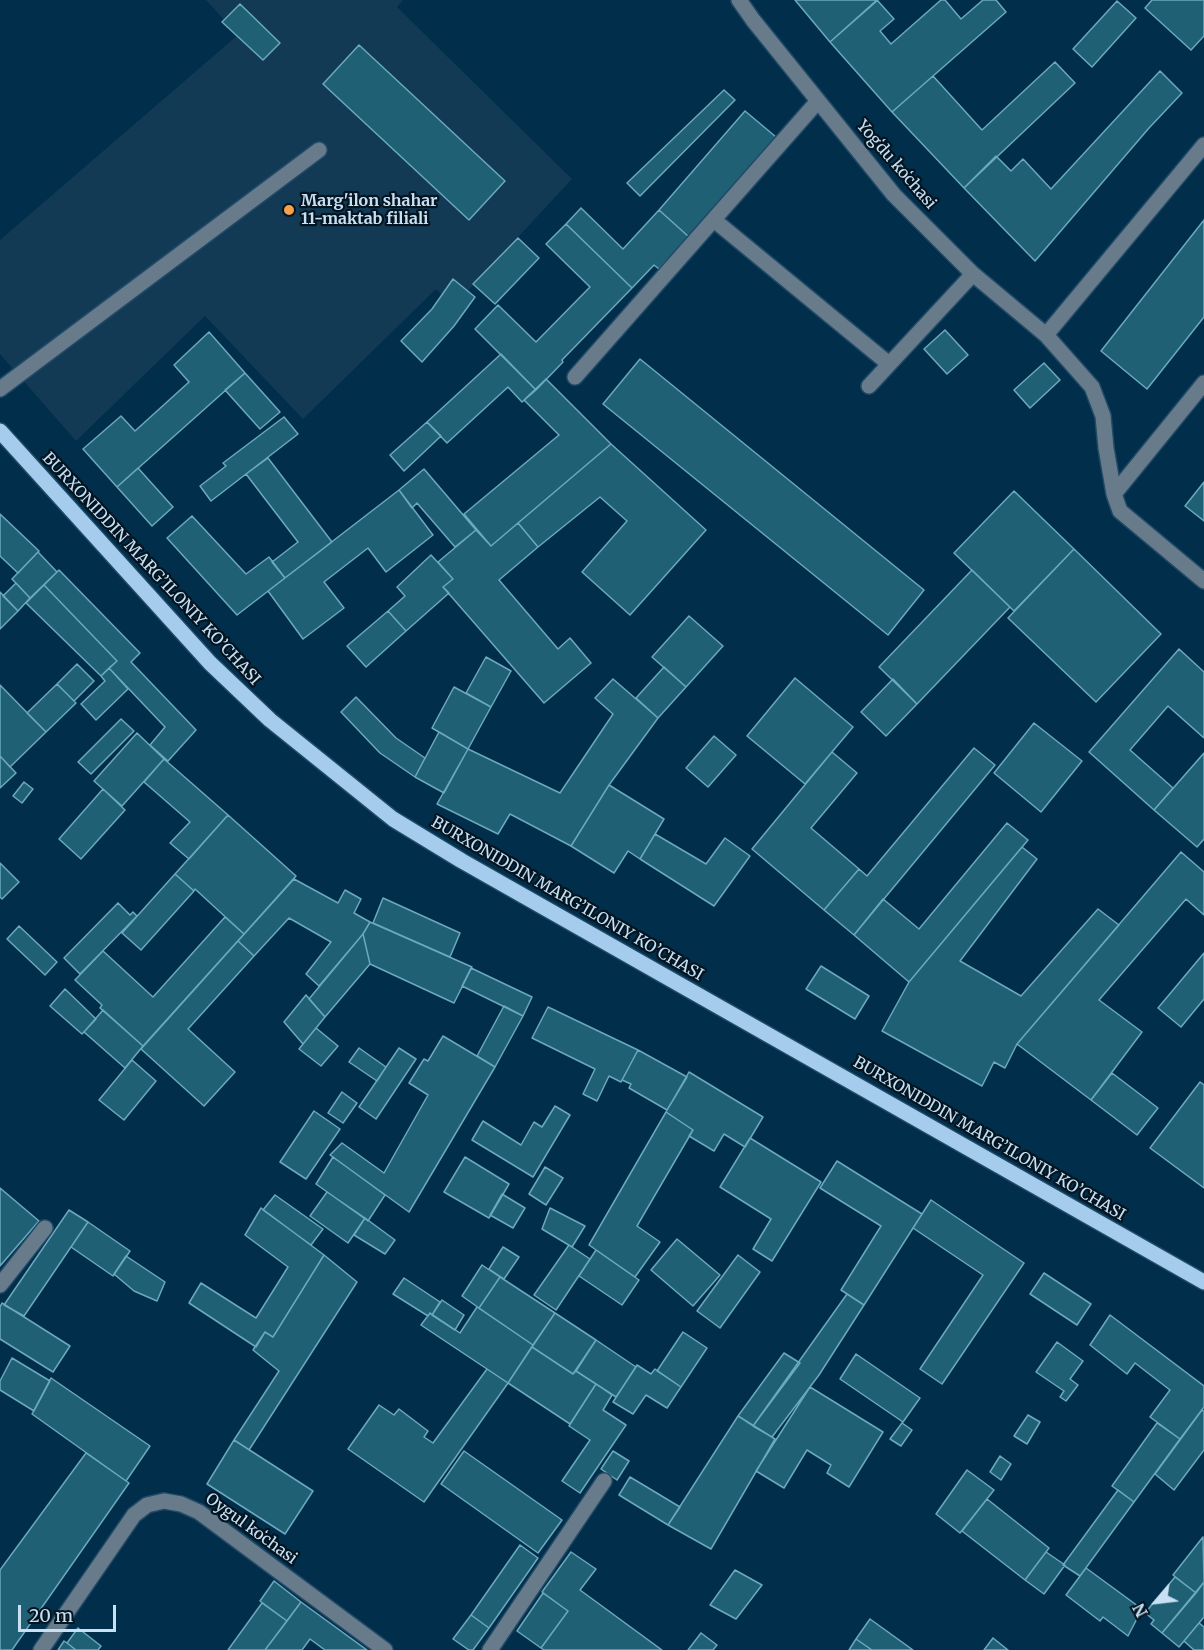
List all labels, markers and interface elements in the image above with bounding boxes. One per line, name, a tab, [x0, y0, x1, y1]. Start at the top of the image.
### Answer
street label: Yogʻdu koʻchasi	[852, 117, 940, 213]
place label: Marg'ilon shahar 11-maktab filiali	[301, 191, 437, 229]
marker: Marg'ilon shahar 11-maktab filiali	[282, 203, 296, 217]
street label: BURXONIDDIN MARG’ILONIY KO’CHASI	[38, 449, 264, 689]
street label: BURXONIDDIN MARG’ILONIY KO’CHASI	[428, 813, 706, 985]
street label: BURXONIDDIN MARG’ILONIY KO’CHASI	[850, 1053, 1128, 1225]
street label: Oygul koʻchasi	[201, 1489, 301, 1569]
north arrow	[1126, 1572, 1186, 1632]
scale bar	[21, 1593, 118, 1631]
text: N	[1128, 1600, 1152, 1621]
text: 20 m	[29, 1604, 73, 1627]

